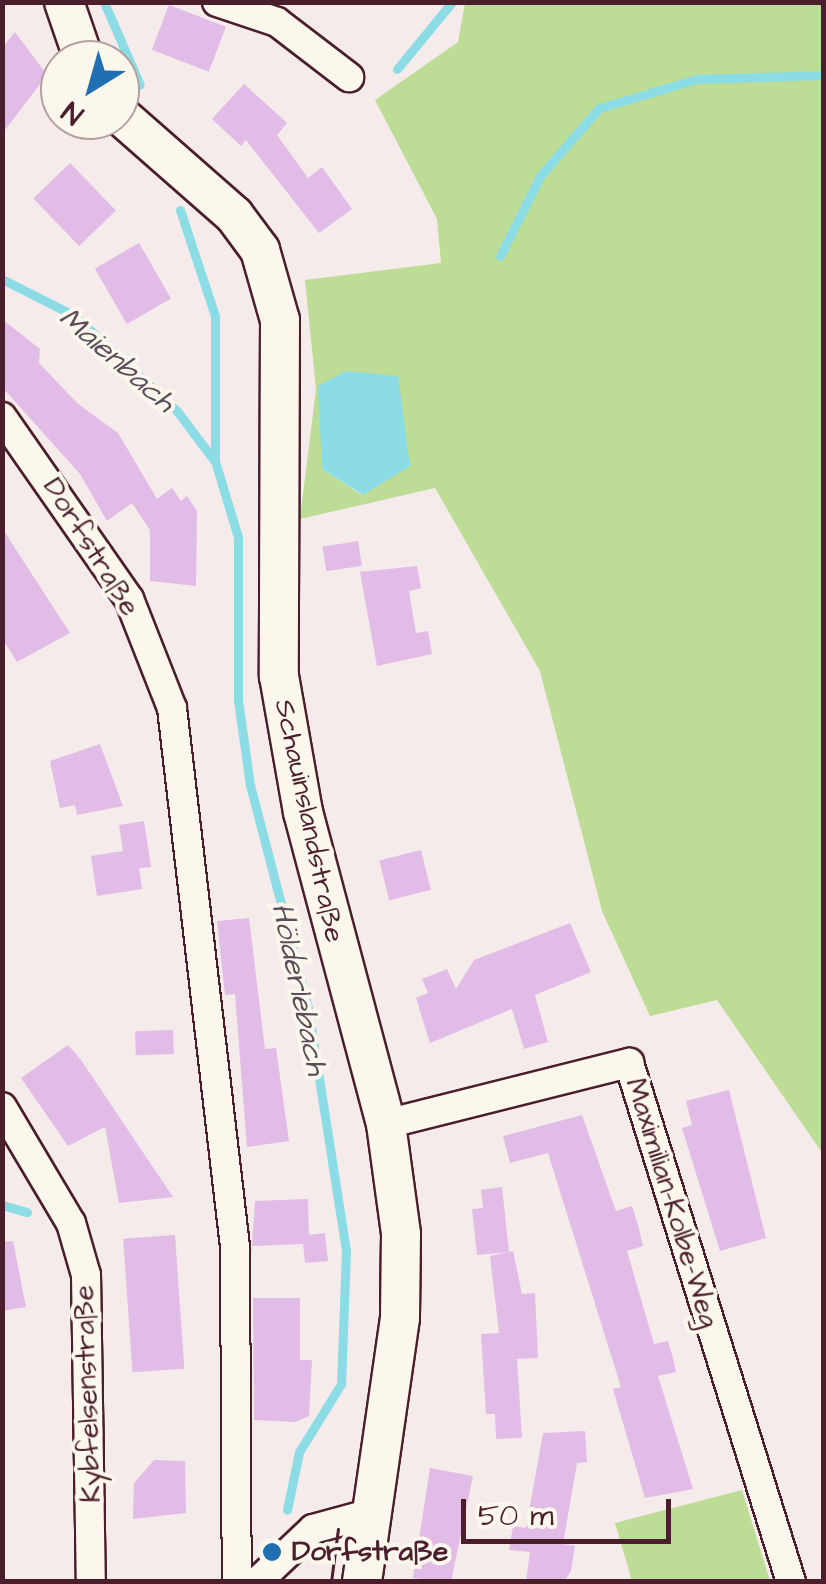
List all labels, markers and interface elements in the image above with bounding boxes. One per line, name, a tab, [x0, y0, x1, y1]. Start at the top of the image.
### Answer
north arrow	[40, 40, 140, 140]
text: N	[54, 92, 92, 134]
water label: Maienbach	[52, 300, 182, 420]
street label: Dorfstraße	[35, 472, 147, 622]
street label: Schauinslandstraße	[267, 696, 351, 946]
water label: Hölderlebach	[263, 900, 335, 1078]
street label: Maximilian-Kolbe-Weg	[618, 1074, 726, 1332]
street label: Kybfelsenstraße	[67, 1285, 109, 1503]
scale bar	[466, 1479, 676, 1541]
text: 50 m	[478, 1495, 554, 1537]
place label: Dorfstraße	[292, 1535, 448, 1569]
marker: Dorfstraße	[261, 1541, 283, 1563]

